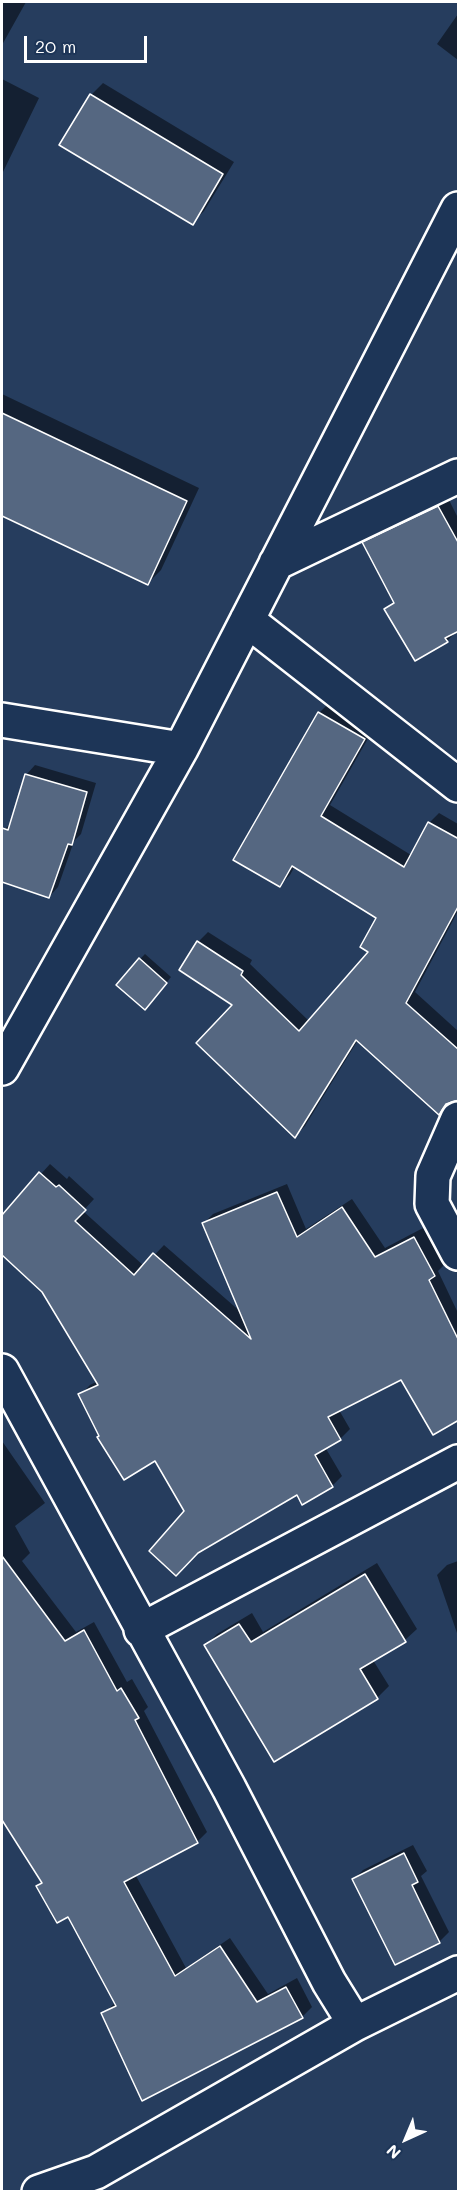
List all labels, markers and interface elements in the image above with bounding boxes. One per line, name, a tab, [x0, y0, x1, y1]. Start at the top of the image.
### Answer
scale bar	[27, 24, 150, 62]
text: 20 m	[35, 34, 76, 58]
north arrow	[376, 2109, 436, 2169]
text: N	[381, 2141, 405, 2164]

